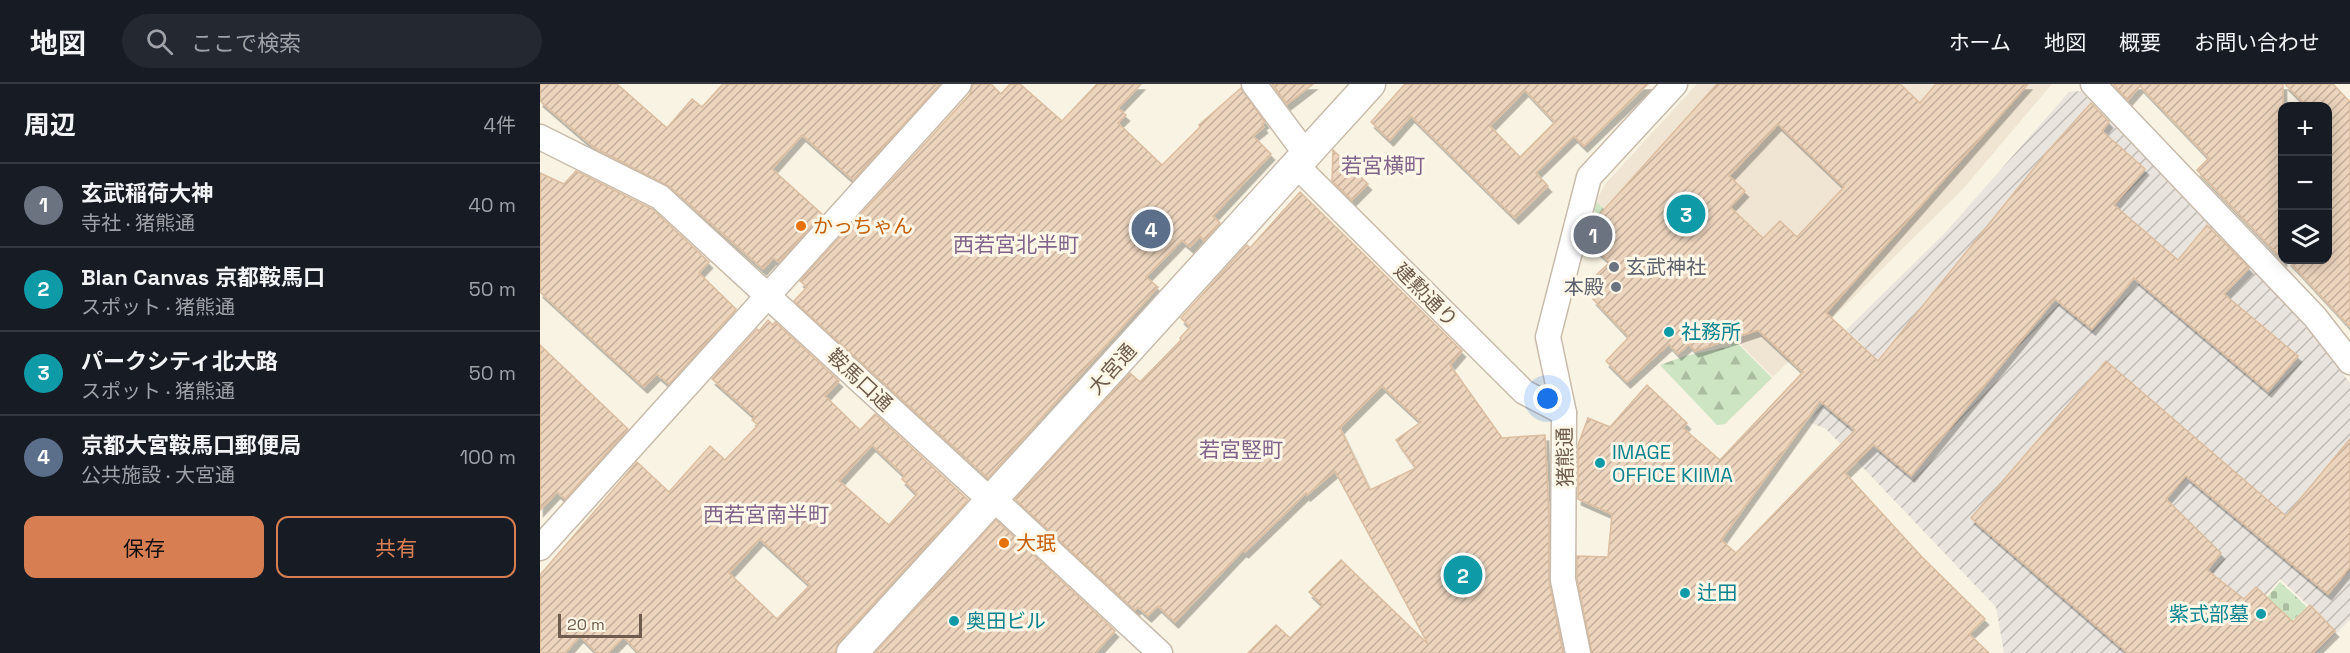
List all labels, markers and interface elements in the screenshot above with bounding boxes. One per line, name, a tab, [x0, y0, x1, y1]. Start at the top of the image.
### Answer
search box	[122, 14, 542, 68]
text: 地図	[30, 25, 86, 61]
icon: search	[143, 25, 176, 58]
text: ここで検索	[191, 29, 301, 57]
text: ホーム	[1949, 29, 2011, 56]
text: 地図	[2044, 29, 2086, 56]
text: 概要	[2119, 29, 2161, 56]
text: お問い合わせ	[2194, 29, 2320, 56]
map controls	[2278, 102, 2332, 264]
button: +	[2278, 102, 2332, 156]
text: 周辺	[24, 108, 76, 142]
text: 4件	[484, 112, 516, 138]
district label: 若宮横町	[1341, 152, 1425, 179]
button: −	[2278, 156, 2332, 210]
text: 玄武稲荷大神	[81, 179, 213, 207]
text: 1	[39, 192, 48, 218]
text: 40 m	[468, 192, 516, 218]
pin: 3	[1666, 192, 1706, 236]
pin: 4	[1132, 206, 1170, 252]
text: 寺社 · 猪熊通	[81, 210, 195, 236]
button: layers	[2278, 210, 2332, 264]
pin: 1	[1574, 212, 1612, 258]
place label: かっちゃん	[813, 213, 913, 239]
marker: かっちゃん	[794, 219, 808, 233]
district label: 西若宮北半町	[953, 231, 1079, 258]
place label: 玄武神社	[1626, 254, 1706, 280]
street label: 建勲通り	[1389, 258, 1463, 332]
marker: 玄武神社	[1607, 260, 1621, 274]
text: Blan Canvas 京都鞍馬口	[81, 263, 325, 291]
place label: 本殿	[1564, 274, 1604, 300]
text: 2	[38, 276, 49, 302]
text: 50 m	[469, 276, 516, 302]
marker: 本殿	[1609, 280, 1623, 294]
text: スポット · 猪熊通	[81, 294, 235, 320]
place label: 社務所	[1681, 319, 1741, 345]
marker: 社務所	[1662, 325, 1676, 339]
street label: 大宮通	[1082, 338, 1142, 400]
street label: 鞍馬口通	[822, 343, 898, 417]
text: パークシティ北大路	[81, 347, 278, 375]
text: 3	[37, 360, 50, 386]
text: 50 m	[469, 360, 516, 386]
text: スポット · 猪熊通	[81, 378, 235, 404]
your location	[1533, 384, 1562, 413]
street label: 猪熊通	[1551, 427, 1579, 487]
text: 京都大宮鞍馬口郵便局	[81, 431, 301, 459]
district label: 若宮竪町	[1199, 436, 1283, 463]
place label: IMAGE OFFICE KIIMA	[1612, 439, 1733, 488]
text: 4	[37, 444, 50, 470]
text: 100 m	[460, 444, 516, 470]
marker: IMAGE OFFICE KIIMA	[1593, 456, 1607, 470]
text: 公共施設 · 大宮通	[81, 462, 235, 488]
district label: 西若宮南半町	[703, 501, 829, 528]
button: 保存	[24, 516, 264, 578]
button: 共有	[276, 516, 516, 578]
place label: 大珉	[1016, 530, 1056, 556]
marker: 大珉	[997, 536, 1011, 550]
pin: 2	[1444, 552, 1482, 598]
place label: 辻田	[1697, 580, 1737, 606]
marker: 辻田	[1678, 586, 1692, 600]
place label: 紫式部墓	[2169, 601, 2249, 627]
marker: 紫式部墓	[2254, 607, 2268, 621]
place label: 奥田ビル	[966, 608, 1046, 634]
scale bar	[558, 611, 642, 638]
text: 20 m	[567, 614, 605, 635]
marker: 奥田ビル	[947, 614, 961, 628]

